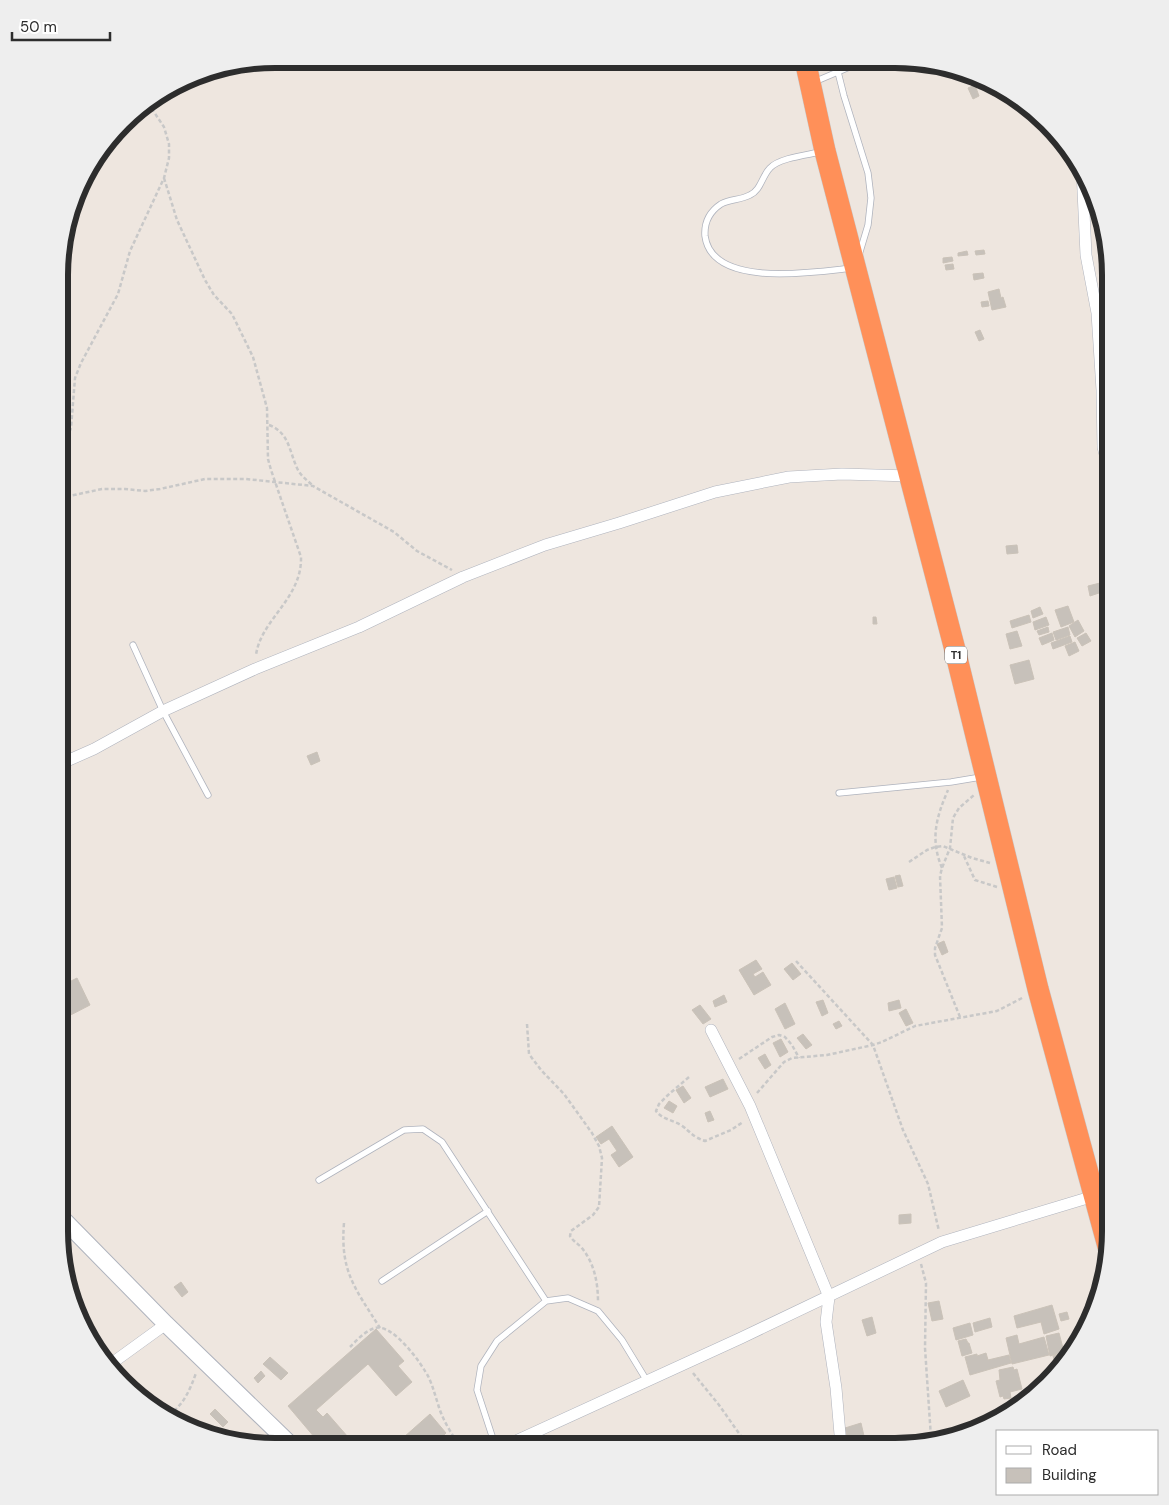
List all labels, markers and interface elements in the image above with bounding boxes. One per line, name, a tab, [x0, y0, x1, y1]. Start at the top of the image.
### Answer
scale bar	[12, 10, 110, 42]
text: 50 m	[20, 17, 57, 37]
road number: T1	[945, 646, 967, 664]
legend	[996, 1430, 1159, 1495]
text: Road	[1042, 1440, 1077, 1460]
text: Building	[1042, 1465, 1097, 1485]

